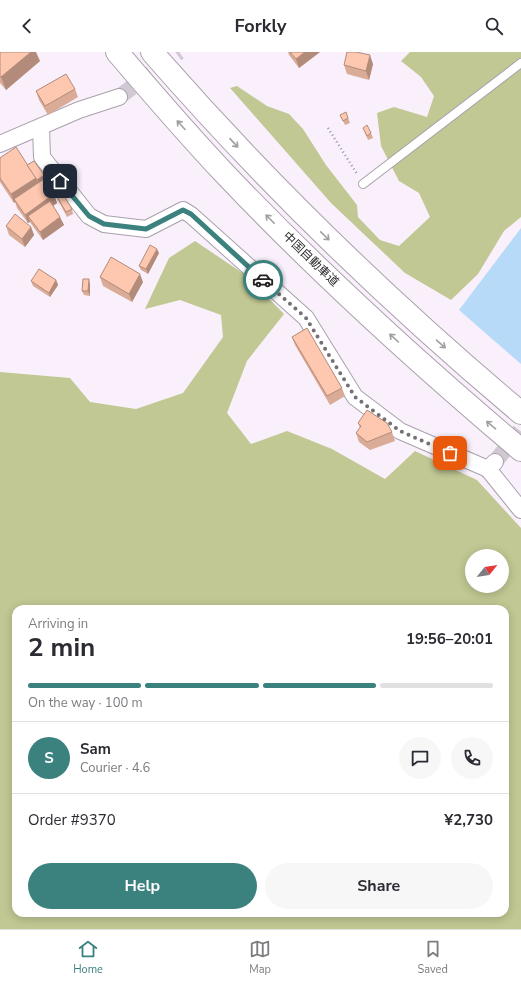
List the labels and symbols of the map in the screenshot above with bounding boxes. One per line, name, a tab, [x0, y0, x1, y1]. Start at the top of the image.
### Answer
one-way arrow	[176, 120, 185, 130]
one-way arrow	[230, 138, 239, 149]
pin	[43, 164, 77, 198]
one-way arrow	[265, 214, 275, 224]
street label: 中国自動車道	[280, 228, 342, 290]
one-way arrow	[320, 231, 330, 241]
courier	[243, 260, 283, 300]
one-way arrow	[389, 334, 399, 343]
one-way arrow	[436, 339, 447, 348]
one-way arrow	[486, 420, 497, 429]
pin	[433, 436, 467, 470]
north arrow	[465, 549, 509, 593]

